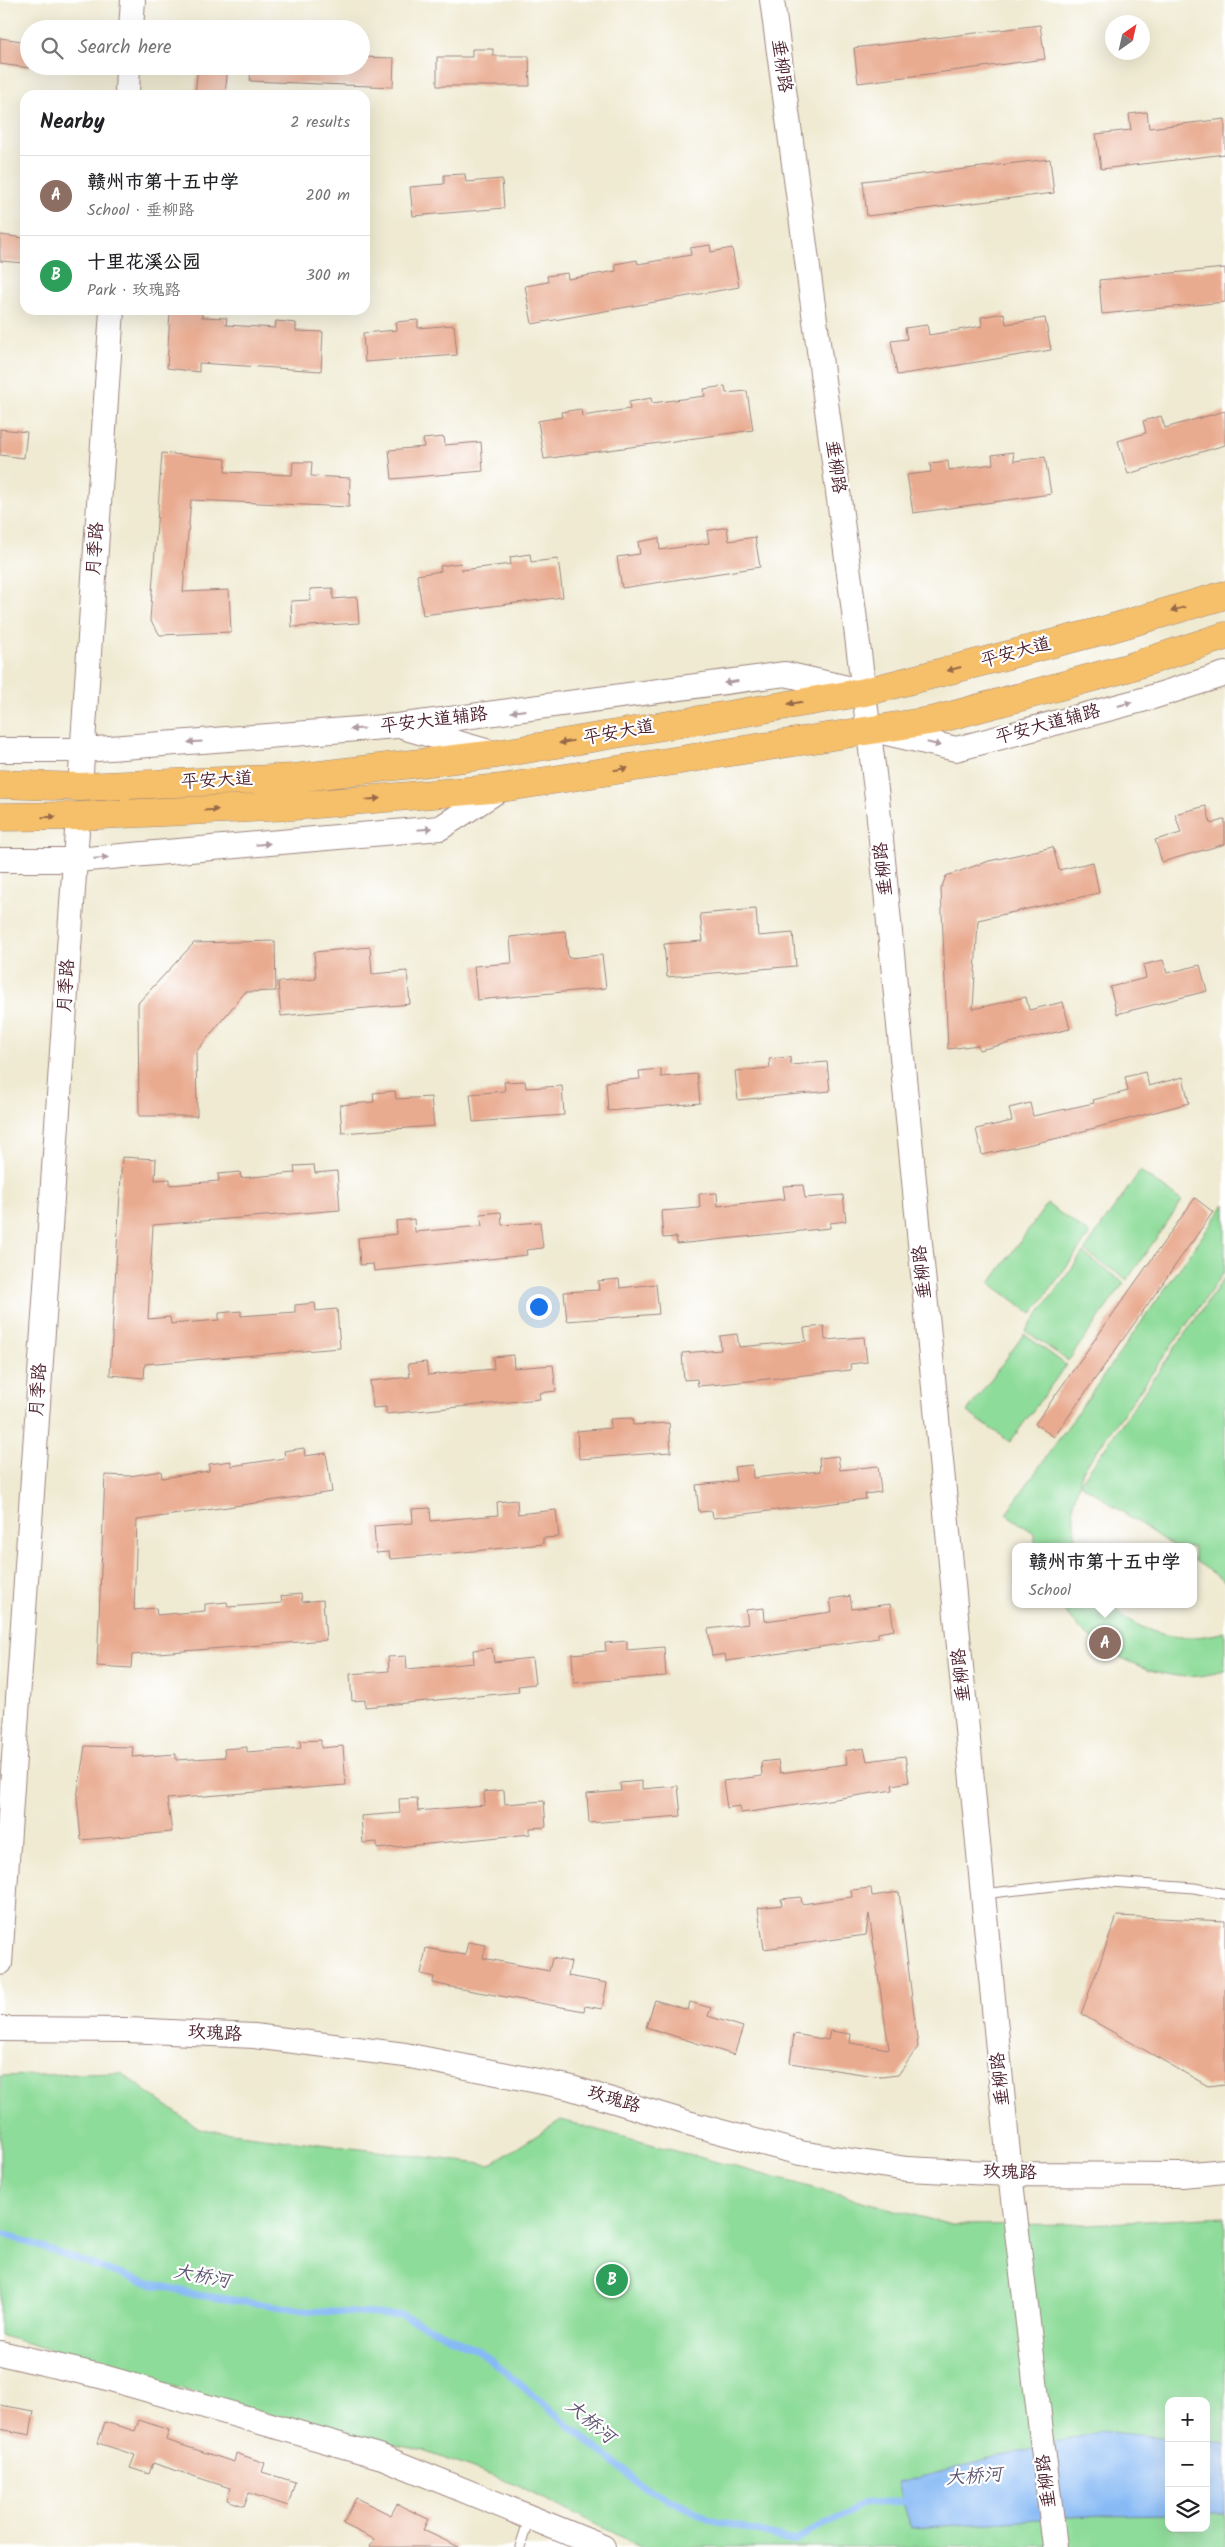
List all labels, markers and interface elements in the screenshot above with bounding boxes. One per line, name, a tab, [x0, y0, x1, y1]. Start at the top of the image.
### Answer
north arrow	[1105, 15, 1150, 60]
search box	[20, 20, 370, 75]
text: Search here	[78, 33, 172, 63]
icon: search	[38, 34, 66, 62]
street label: 垂柳路	[763, 37, 799, 95]
text: Nearby	[40, 106, 105, 139]
text: 2 results	[290, 110, 350, 135]
text: 赣州市第十五中学	[87, 168, 239, 198]
text: A	[51, 183, 61, 208]
text: 200 m	[306, 183, 350, 208]
text: School · 垂柳路	[87, 198, 194, 223]
text: 十里花溪公园	[87, 248, 201, 278]
text: B	[51, 263, 61, 288]
text: 300 m	[306, 263, 350, 288]
text: Park · 玫瑰路	[87, 278, 181, 303]
street label: 垂柳路	[817, 438, 853, 496]
street label: 月季路	[80, 521, 112, 577]
one-way arrow	[1171, 605, 1186, 613]
street label: 平安大道	[977, 630, 1055, 676]
one-way arrow	[946, 665, 961, 673]
one-way arrow	[723, 678, 739, 686]
street label: 平安大道辅路	[992, 697, 1104, 753]
one-way arrow	[787, 699, 803, 707]
street label: 平安大道辅路	[379, 700, 489, 742]
one-way arrow	[1117, 700, 1132, 708]
one-way arrow	[510, 707, 526, 715]
street label: 平安大道	[581, 712, 657, 754]
one-way arrow	[348, 725, 364, 733]
one-way arrow	[186, 738, 202, 746]
one-way arrow	[557, 739, 573, 747]
one-way arrow	[926, 740, 941, 748]
street label: 平安大道	[180, 765, 254, 797]
one-way arrow	[614, 765, 630, 773]
one-way arrow	[365, 795, 381, 803]
one-way arrow	[203, 806, 219, 814]
one-way arrow	[41, 813, 57, 821]
one-way arrow	[417, 825, 433, 833]
one-way arrow	[255, 839, 271, 847]
street label: 垂柳路	[867, 841, 901, 897]
one-way arrow	[93, 854, 109, 862]
street label: 月季路	[51, 958, 83, 1014]
street label: 垂柳路	[906, 1244, 940, 1300]
your location	[526, 1294, 552, 1320]
street label: 月季路	[23, 1362, 55, 1418]
popup	[1012, 1543, 1197, 1608]
text: 赣州市第十五中学	[1028, 1548, 1181, 1578]
text: School	[1028, 1578, 1071, 1603]
pin: A	[1089, 1624, 1121, 1662]
street label: 垂柳路	[945, 1647, 979, 1703]
street label: 玫瑰路	[187, 2018, 243, 2050]
street label: 垂柳路	[984, 2051, 1018, 2107]
street label: 玫瑰路	[584, 2078, 644, 2122]
street label: 玫瑰路	[983, 2158, 1037, 2188]
water label: 大桥河	[171, 2257, 236, 2298]
pin: B	[596, 2261, 628, 2299]
water label: 大桥河	[559, 2392, 624, 2454]
map controls	[1165, 2397, 1210, 2532]
button: +	[1165, 2397, 1210, 2442]
button: −	[1165, 2442, 1210, 2487]
street label: 垂柳路	[1029, 2452, 1065, 2510]
water label: 大桥河	[945, 2460, 1006, 2494]
button: layers	[1165, 2487, 1210, 2532]

